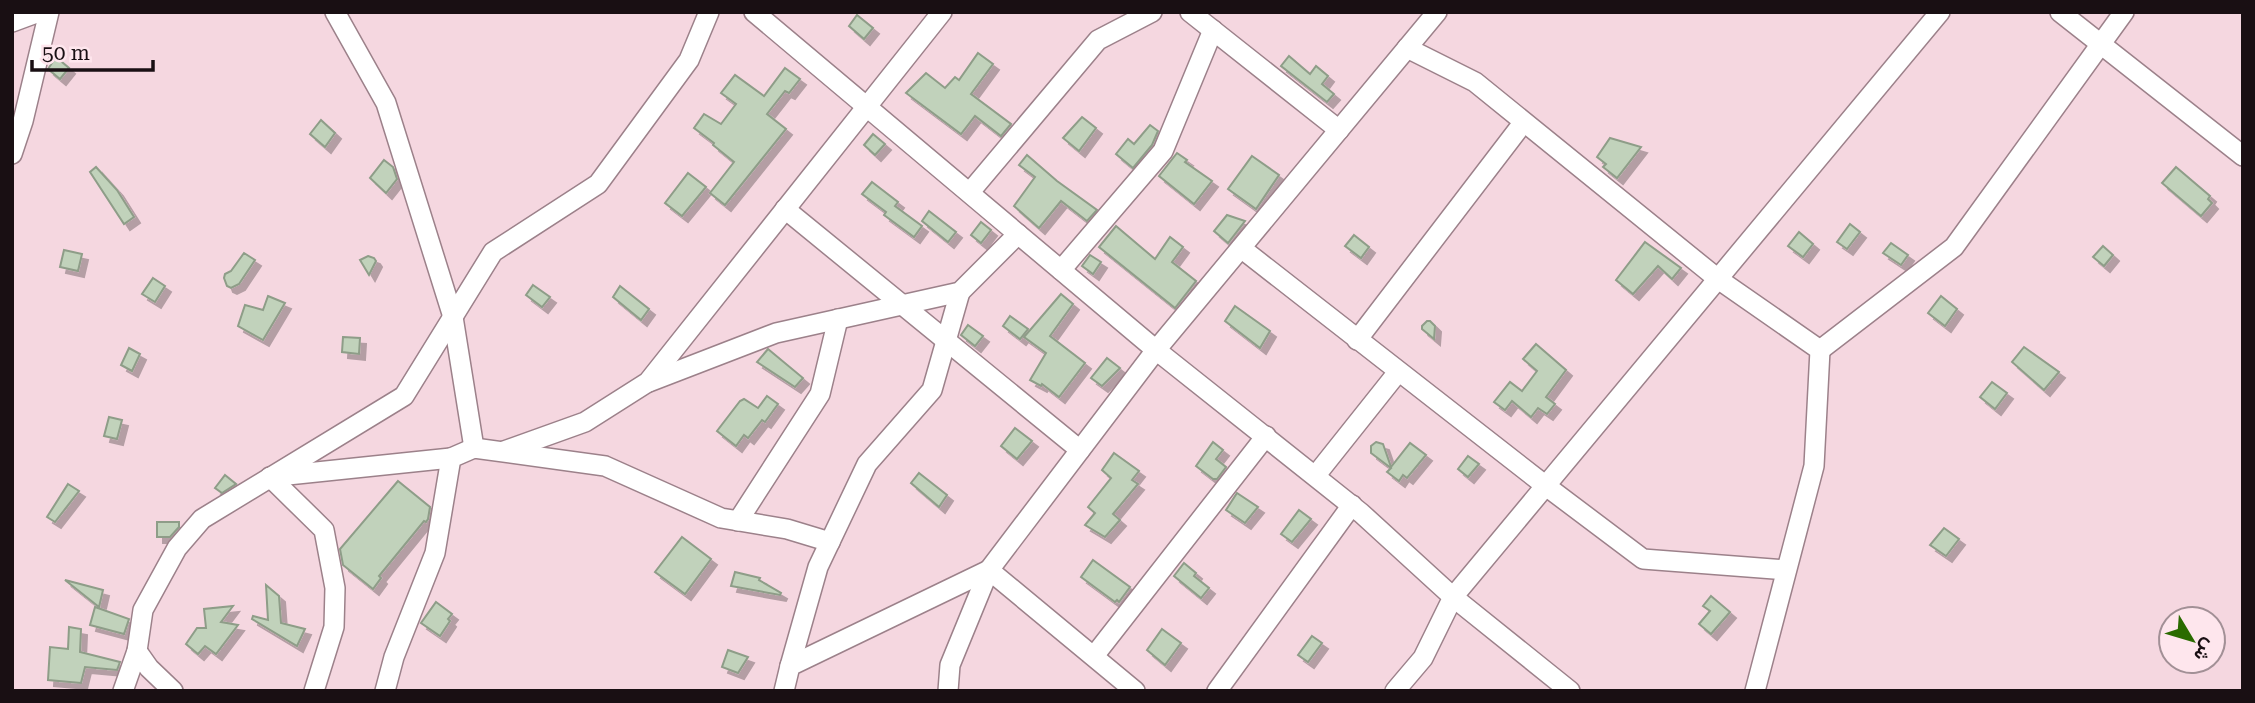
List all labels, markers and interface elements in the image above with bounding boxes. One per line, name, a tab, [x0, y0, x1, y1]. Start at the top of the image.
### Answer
scale bar	[32, 28, 152, 72]
text: 50 m	[42, 41, 90, 65]
north arrow	[2157, 605, 2227, 675]
text: ش	[2189, 634, 2221, 666]

